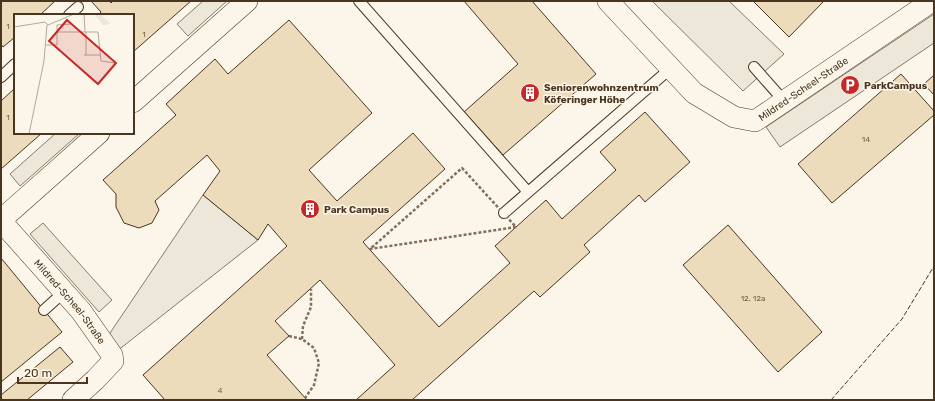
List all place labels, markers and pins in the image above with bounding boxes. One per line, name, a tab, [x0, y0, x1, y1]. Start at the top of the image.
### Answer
parking icon: ParkCampus	[839, 74, 861, 96]
place label: ParkCampus	[864, 80, 928, 92]
building icon: Seniorenwohnzentrum Köferinger Höhe	[519, 82, 541, 104]
place label: Seniorenwohnzentrum Köferinger Höhe	[544, 82, 659, 106]
building icon: Park Campus	[299, 198, 321, 220]
place label: Park Campus	[324, 204, 390, 216]

